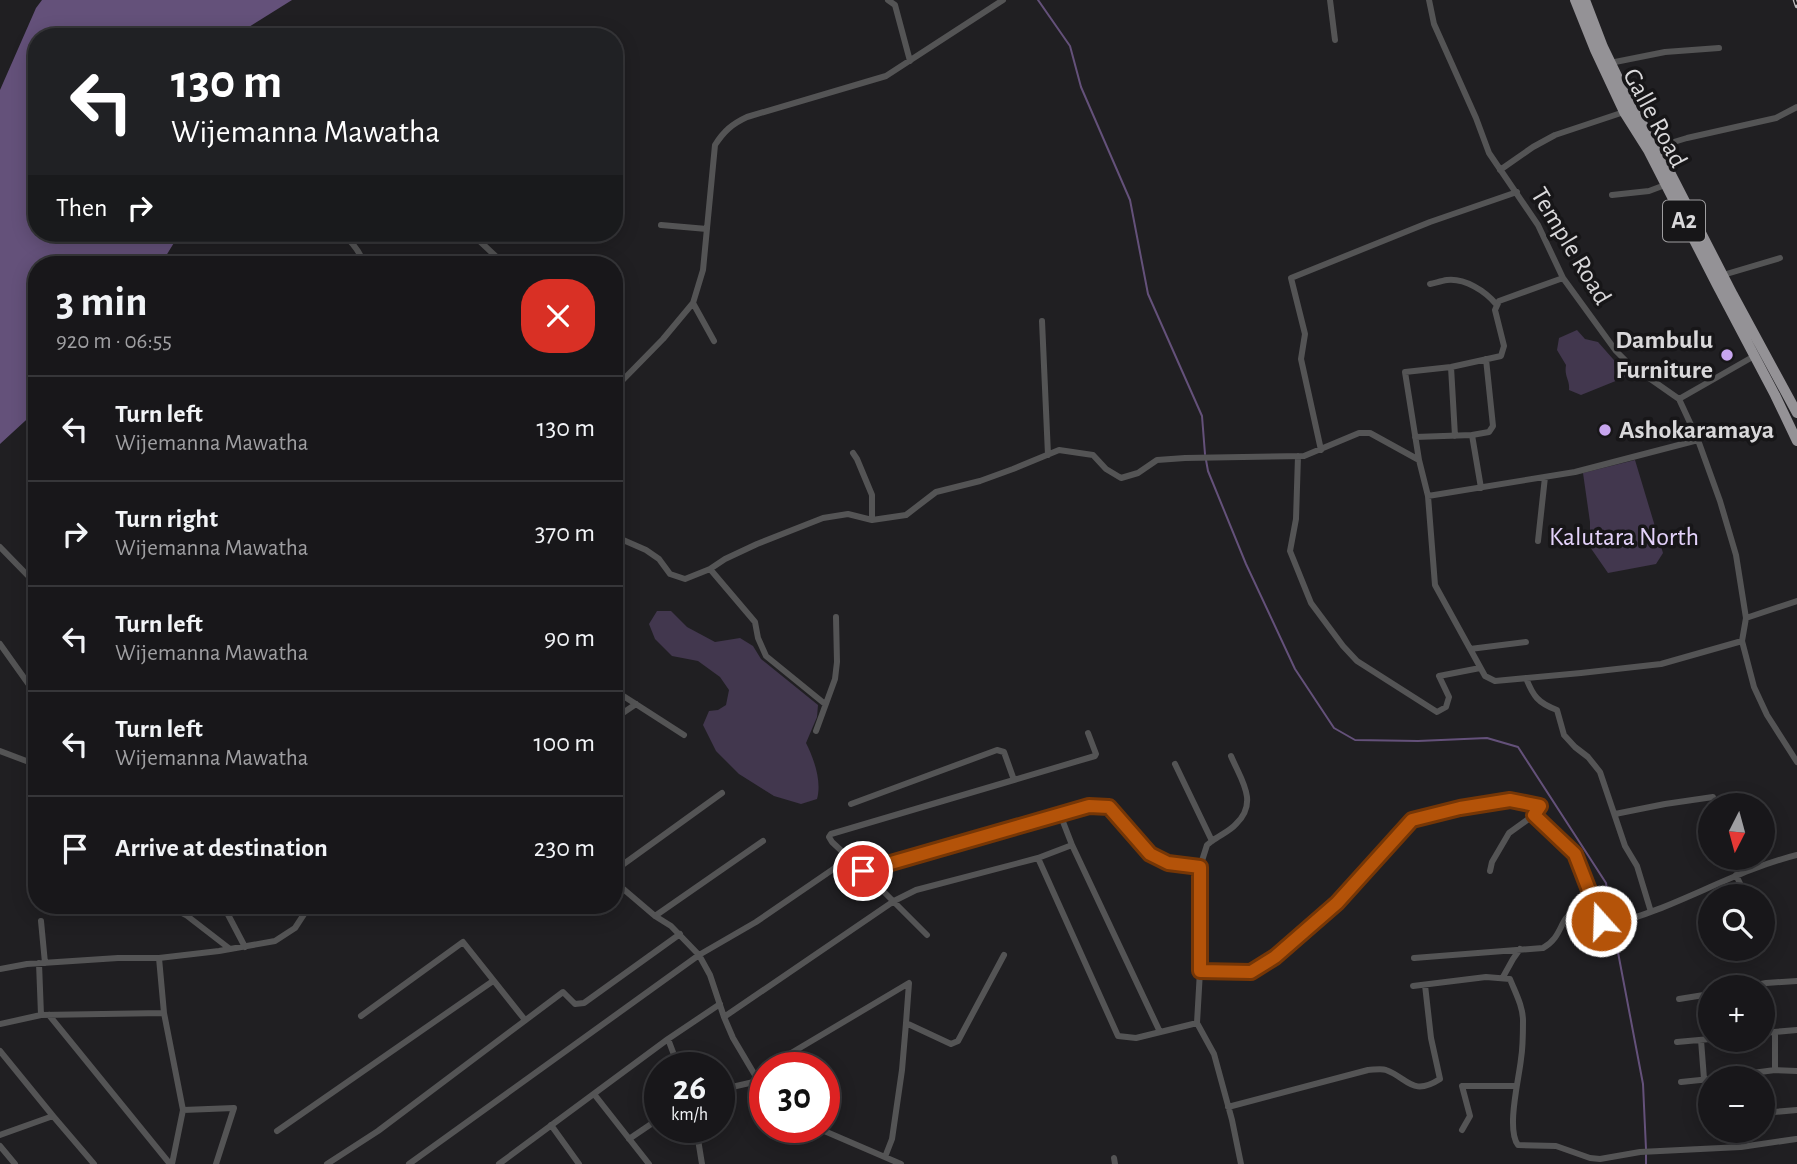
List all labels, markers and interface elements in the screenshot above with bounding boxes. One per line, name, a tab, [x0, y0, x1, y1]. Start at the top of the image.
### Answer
icon: left	[56, 56, 147, 147]
text: 130 m	[171, 58, 282, 107]
street label: Galle Road	[1618, 64, 1692, 172]
text: Wijemanna Mawatha	[171, 116, 440, 148]
street label: Temple Road	[1526, 183, 1616, 309]
icon: right	[121, 189, 159, 227]
text: Then	[56, 195, 107, 221]
road number: A2	[1663, 201, 1705, 242]
button: close	[521, 279, 595, 353]
text: 3 min	[56, 281, 148, 323]
place label: Dambulu Furniture	[1615, 327, 1713, 383]
text: 920 m · 06:55	[56, 330, 172, 353]
marker: Dambulu Furniture	[1719, 347, 1735, 363]
text: Turn left	[115, 401, 203, 427]
icon: left	[56, 410, 94, 448]
text: 130 m	[537, 415, 595, 441]
place label: Ashokaramaya	[1619, 417, 1774, 443]
marker: Ashokaramaya	[1597, 422, 1613, 438]
text: Wijemanna Mawatha	[115, 432, 308, 455]
text: Turn right	[115, 506, 218, 532]
icon: right	[56, 515, 94, 553]
text: 370 m	[535, 520, 595, 546]
park label: Kalutara North	[1549, 524, 1699, 550]
text: Wijemanna Mawatha	[115, 537, 308, 560]
text: Turn left	[115, 611, 203, 637]
icon: left	[56, 620, 94, 658]
text: 90 m	[544, 625, 595, 651]
text: Wijemanna Mawatha	[115, 642, 308, 665]
text: Turn left	[115, 716, 203, 742]
icon: left	[56, 725, 94, 763]
text: 100 m	[534, 730, 595, 756]
text: Wijemanna Mawatha	[115, 747, 308, 770]
north arrow	[1698, 793, 1774, 870]
map controls	[1698, 793, 1775, 1143]
icon: arrive	[56, 830, 94, 868]
text: Arrive at destination	[115, 835, 328, 861]
text: 230 m	[534, 835, 595, 861]
pin	[833, 841, 893, 901]
icon: arrive	[844, 852, 882, 890]
position arrow	[1564, 884, 1638, 958]
button: search	[1698, 884, 1775, 961]
button: +	[1698, 975, 1775, 1052]
speed limit sign: 30	[749, 1052, 840, 1143]
button: −	[1698, 1066, 1775, 1143]
text: 26	[673, 1071, 706, 1106]
text: km/h	[671, 1106, 708, 1124]

